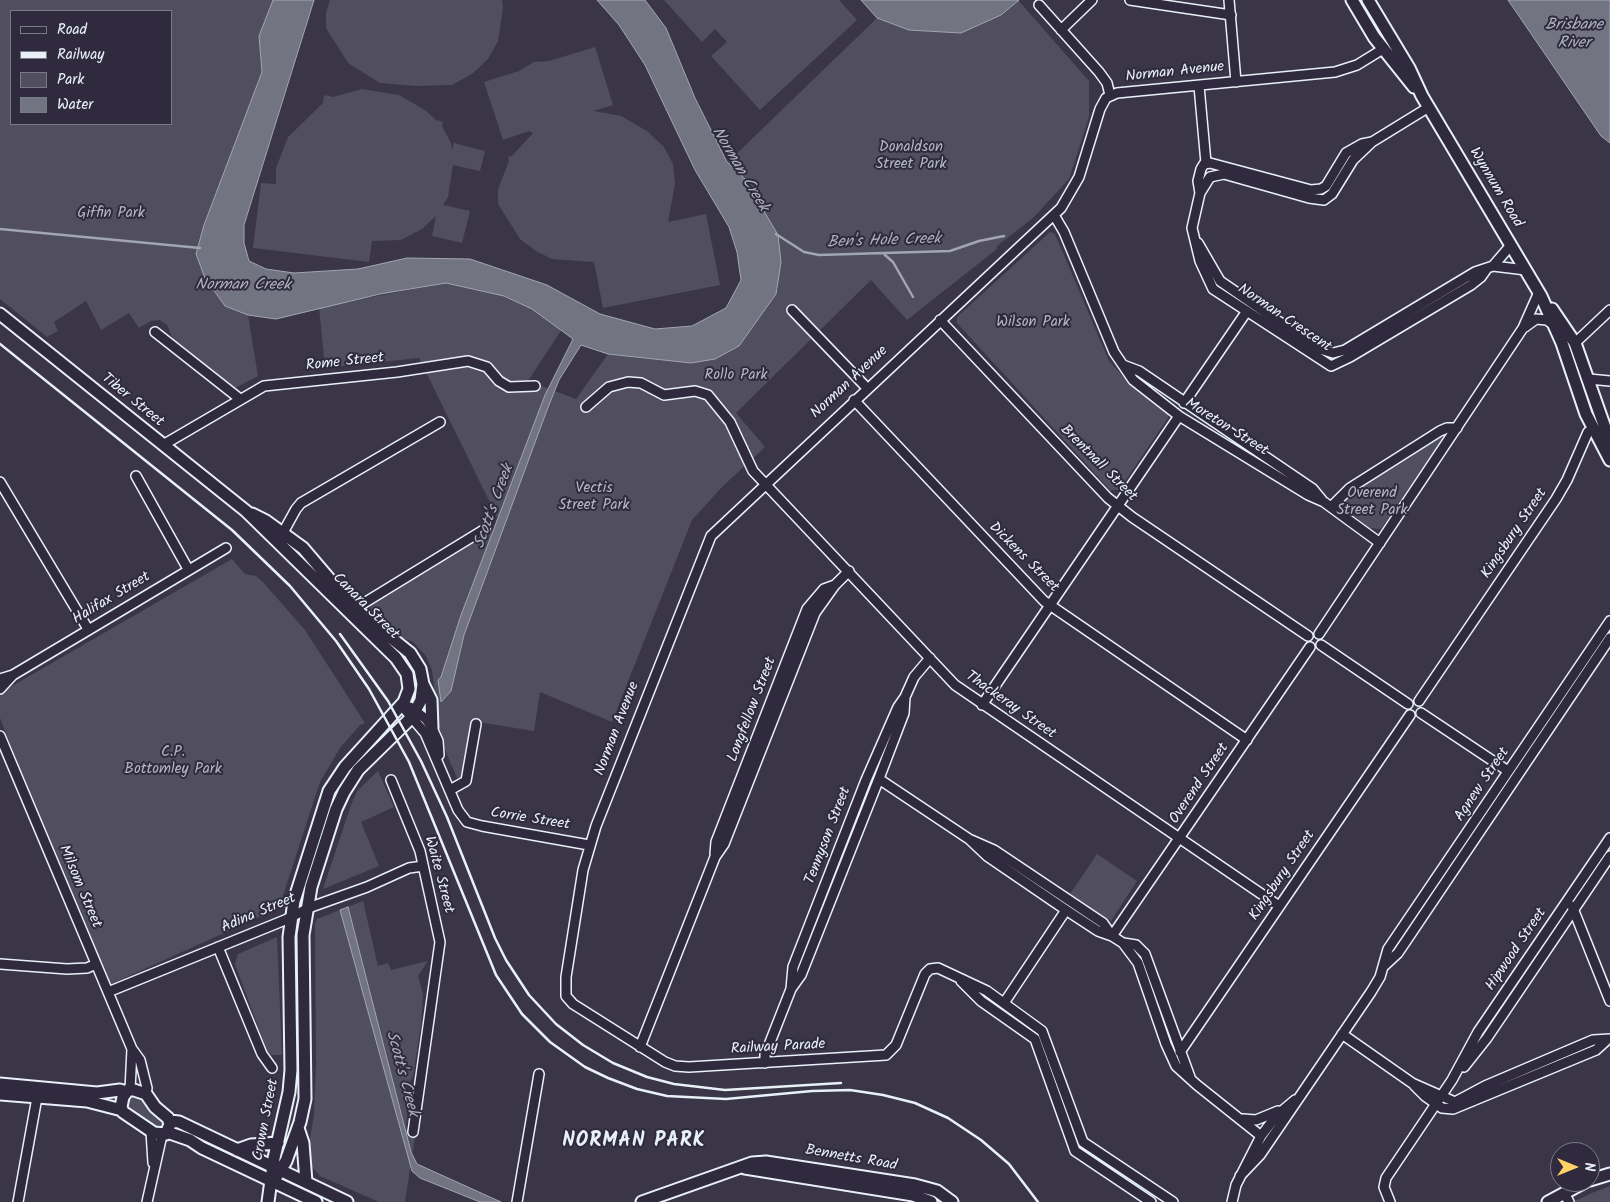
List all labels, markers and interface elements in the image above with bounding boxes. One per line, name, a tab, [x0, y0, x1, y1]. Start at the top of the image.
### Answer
legend	[10, 10, 172, 125]
water label: Brisbane River	[1545, 16, 1603, 54]
text: Road	[57, 18, 87, 42]
text: Railway	[57, 43, 104, 67]
street label: Norman Avenue	[1125, 59, 1225, 87]
text: Park	[57, 68, 84, 92]
text: Water	[57, 93, 93, 117]
water label: Norman Creek	[706, 124, 772, 216]
park label: Donaldson Street Park	[875, 139, 947, 174]
street label: Wynnum Road	[1464, 145, 1526, 231]
park label: Giffin Park	[77, 205, 145, 223]
water label: Ben's Hole Creek	[827, 230, 941, 254]
water label: Norman Creek	[195, 276, 291, 296]
street label: Norman Crescent	[1234, 281, 1334, 357]
park label: Wilson Park	[996, 314, 1070, 332]
street label: Norman Avenue	[808, 343, 892, 423]
street label: Rome Street	[305, 350, 385, 376]
park label: Rollo Park	[705, 367, 767, 385]
street label: Tiber Street	[97, 370, 167, 432]
street label: Moreton Street	[1181, 395, 1271, 461]
street label: Brentnall Street	[1056, 422, 1140, 506]
water label: Scott's Creek	[471, 463, 519, 551]
park label: Vectis Street Park	[558, 480, 630, 515]
park label: Overend Street Park	[1336, 485, 1408, 520]
street label: Kingsbury Street	[1478, 485, 1552, 583]
street label: Dickens Street	[984, 519, 1062, 597]
street label: Halifax Street	[70, 569, 154, 629]
street label: Canara Street	[328, 570, 402, 644]
street label: Longfellow Street	[725, 655, 781, 765]
street label: Thackeray Street	[961, 668, 1059, 744]
street label: Norman Avenue	[592, 680, 644, 778]
street label: Overend Street	[1166, 740, 1234, 828]
park label: C.P. Bottomley Park	[124, 744, 222, 779]
street label: Agnew Street	[1452, 745, 1514, 825]
street label: Tennyson Street	[802, 785, 856, 887]
street label: Corrie Street	[489, 805, 571, 835]
street label: Kingsbury Street	[1246, 827, 1320, 925]
street label: Waite Street	[419, 835, 457, 915]
street label: Milsom Street	[53, 843, 105, 931]
street label: Adina Street	[219, 890, 299, 938]
street label: Hipwood Street	[1483, 905, 1551, 995]
water label: Scott's Creek	[380, 1029, 422, 1119]
street label: Railway Parade	[730, 1037, 826, 1059]
street label: Crown Street	[250, 1078, 284, 1162]
district label: NORMAN PARK	[561, 1131, 707, 1155]
street label: Bennetts Road	[804, 1142, 898, 1176]
north arrow	[1550, 1142, 1600, 1192]
text: N	[1578, 1163, 1600, 1171]

